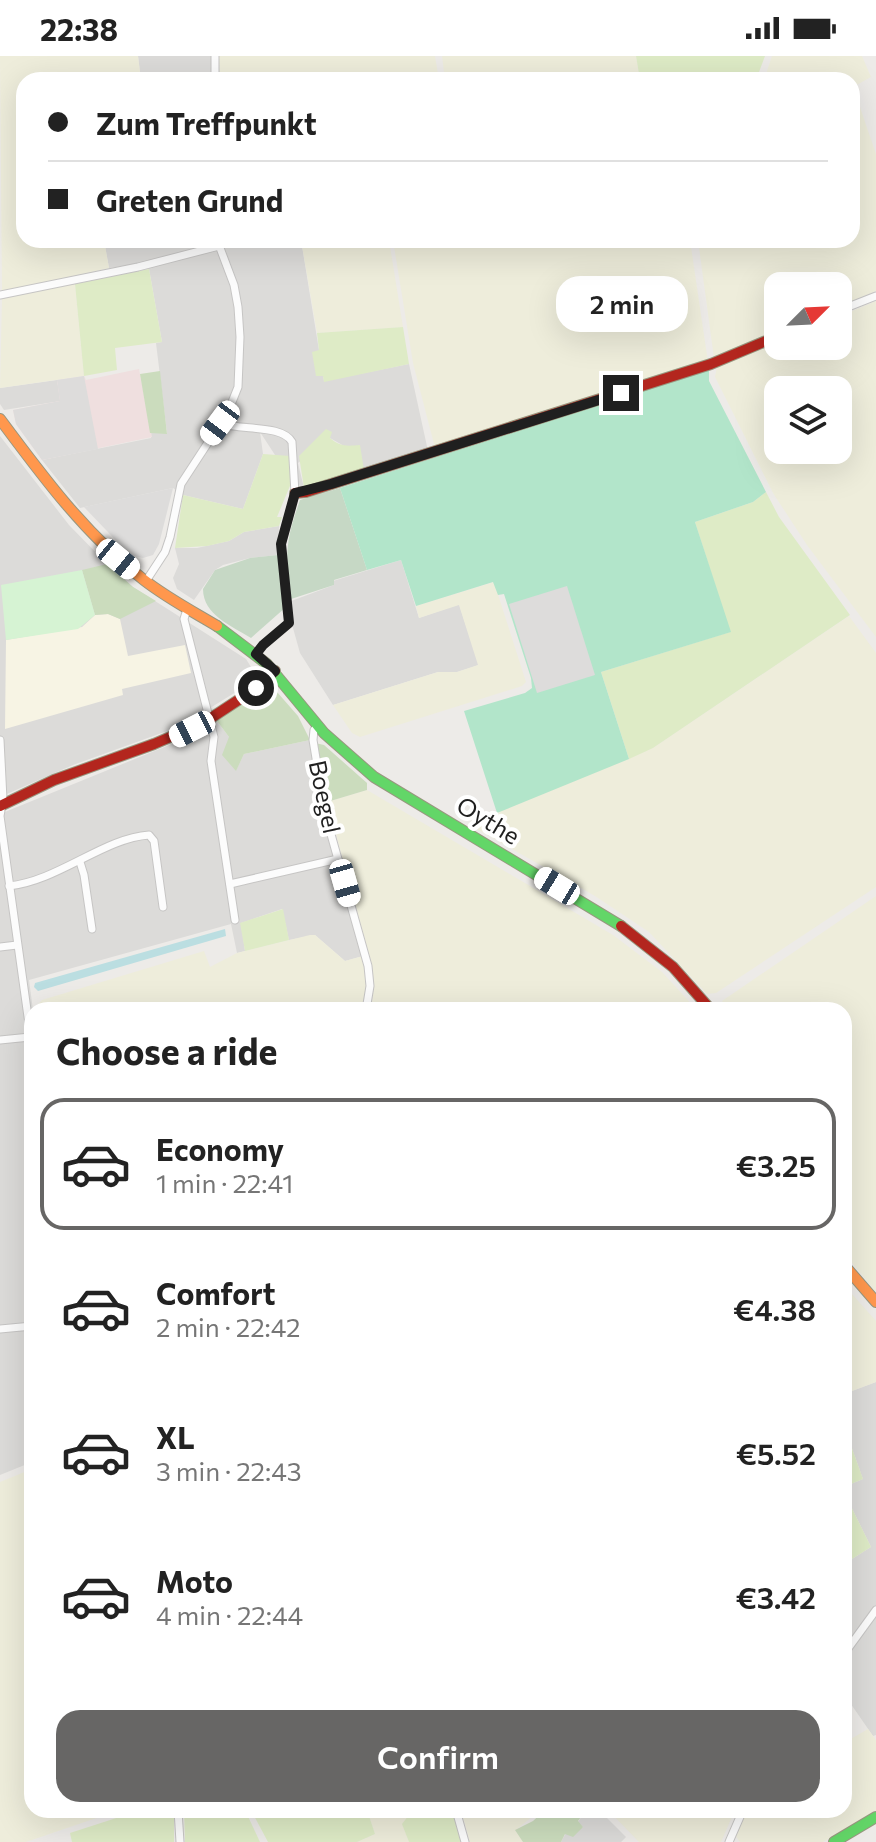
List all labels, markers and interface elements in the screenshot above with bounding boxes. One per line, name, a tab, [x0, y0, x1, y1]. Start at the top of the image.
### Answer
text: 22:38	[40, 10, 118, 47]
text: Zum Treffpunkt	[96, 104, 317, 141]
text: Greten Grund	[96, 181, 283, 218]
north arrow	[764, 272, 852, 360]
map controls	[764, 272, 852, 464]
callout: 2 min	[555, 277, 687, 333]
text: 2 min	[590, 288, 654, 319]
route end	[603, 375, 639, 411]
button: layers	[764, 376, 852, 464]
car	[196, 397, 244, 449]
car	[92, 535, 144, 583]
route start	[238, 670, 274, 706]
car	[165, 707, 219, 751]
street label: Boegel	[304, 757, 347, 836]
street label: Oythe	[452, 790, 526, 850]
car	[327, 857, 363, 909]
car	[530, 863, 584, 909]
text: Choose a ride	[56, 1028, 277, 1072]
icon: car	[60, 1128, 132, 1200]
text: Economy	[156, 1130, 284, 1167]
text: €3.25	[736, 1146, 816, 1183]
text: 1 min · 22:41	[156, 1167, 293, 1198]
icon: car	[60, 1272, 132, 1344]
text: Comfort	[156, 1274, 275, 1311]
text: €4.38	[733, 1290, 816, 1327]
text: 2 min · 22:42	[156, 1311, 300, 1342]
icon: car	[60, 1416, 132, 1488]
text: XL	[156, 1418, 195, 1455]
text: €5.52	[736, 1434, 816, 1471]
text: 3 min · 22:43	[156, 1455, 302, 1486]
icon: car	[60, 1560, 132, 1632]
text: Moto	[156, 1562, 233, 1599]
text: €3.42	[736, 1578, 816, 1615]
text: 4 min · 22:44	[156, 1599, 303, 1630]
button: Confirm	[56, 1710, 820, 1802]

